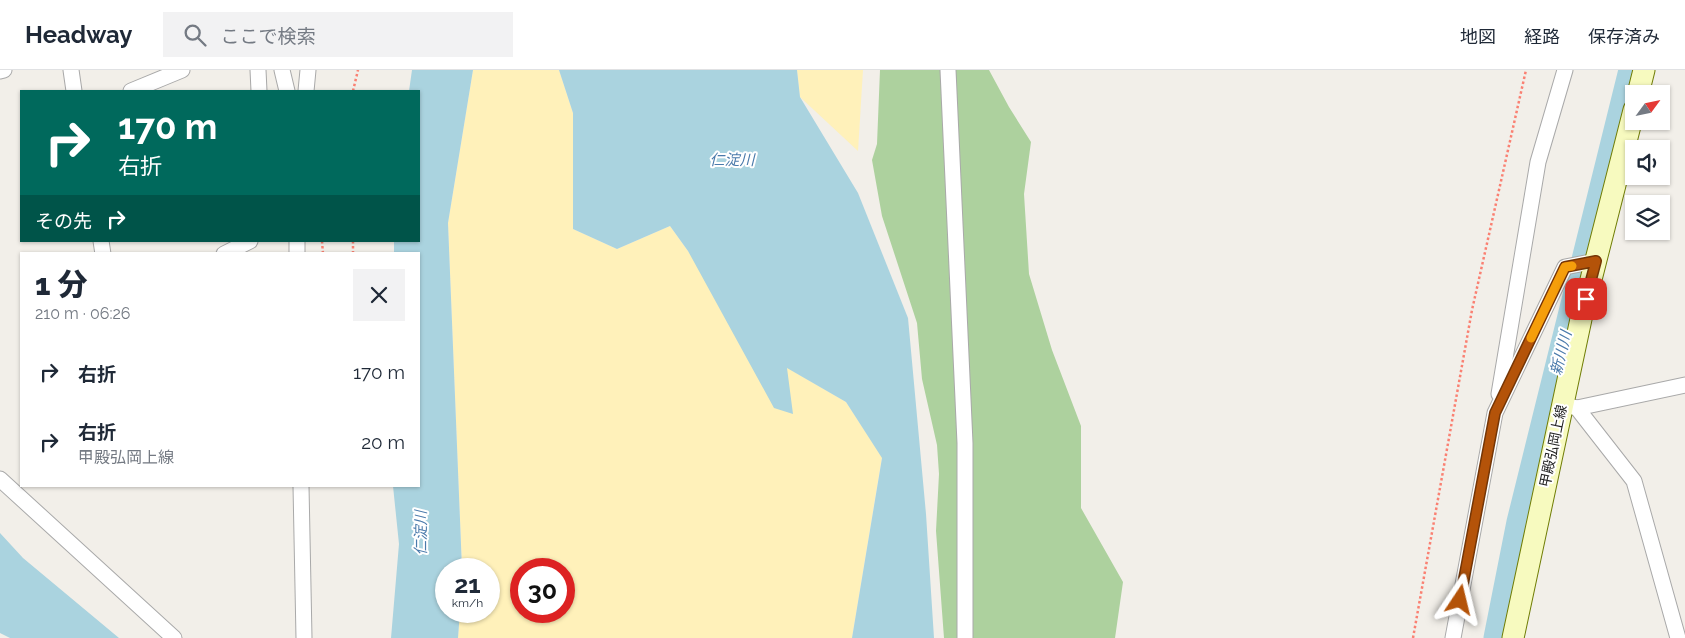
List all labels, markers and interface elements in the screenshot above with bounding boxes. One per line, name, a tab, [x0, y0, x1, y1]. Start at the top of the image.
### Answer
search box	[163, 12, 513, 57]
text: Headway	[25, 20, 133, 49]
icon: search	[181, 21, 209, 49]
text: ここで検索	[221, 25, 316, 47]
text: 地図	[1460, 26, 1496, 47]
text: 経路	[1524, 26, 1560, 47]
text: 保存済み	[1588, 26, 1660, 47]
north arrow	[1625, 85, 1670, 130]
map controls	[1625, 85, 1670, 240]
text: 170 m	[118, 106, 217, 147]
icon: right	[35, 110, 100, 175]
button: sound	[1625, 140, 1670, 185]
water label: 仁淀川	[709, 151, 756, 169]
text: 右折	[118, 153, 162, 179]
button: layers	[1625, 195, 1670, 240]
icon: right	[102, 205, 130, 233]
text: その先	[35, 210, 92, 232]
text: 1 分	[35, 267, 88, 302]
button: close	[353, 269, 405, 321]
pin	[1565, 278, 1607, 320]
icon: arrive	[1572, 285, 1600, 313]
text: 210 m · 06:26	[35, 304, 130, 323]
water label: 新川川	[1547, 327, 1576, 377]
icon: right	[35, 358, 63, 386]
text: 170 m	[353, 361, 405, 383]
text: 右折	[78, 363, 116, 385]
street label: 甲殿弘岡上線	[1536, 403, 1570, 489]
text: 右折	[78, 421, 116, 443]
icon: right	[35, 428, 63, 456]
text: 20 m	[361, 431, 405, 453]
text: 甲殿弘岡上線	[78, 448, 174, 467]
water label: 仁淀川	[412, 509, 430, 556]
speed limit sign: 30	[510, 558, 575, 623]
text: 21	[454, 569, 481, 599]
position arrow	[1433, 573, 1485, 625]
text: km/h	[452, 596, 483, 610]

